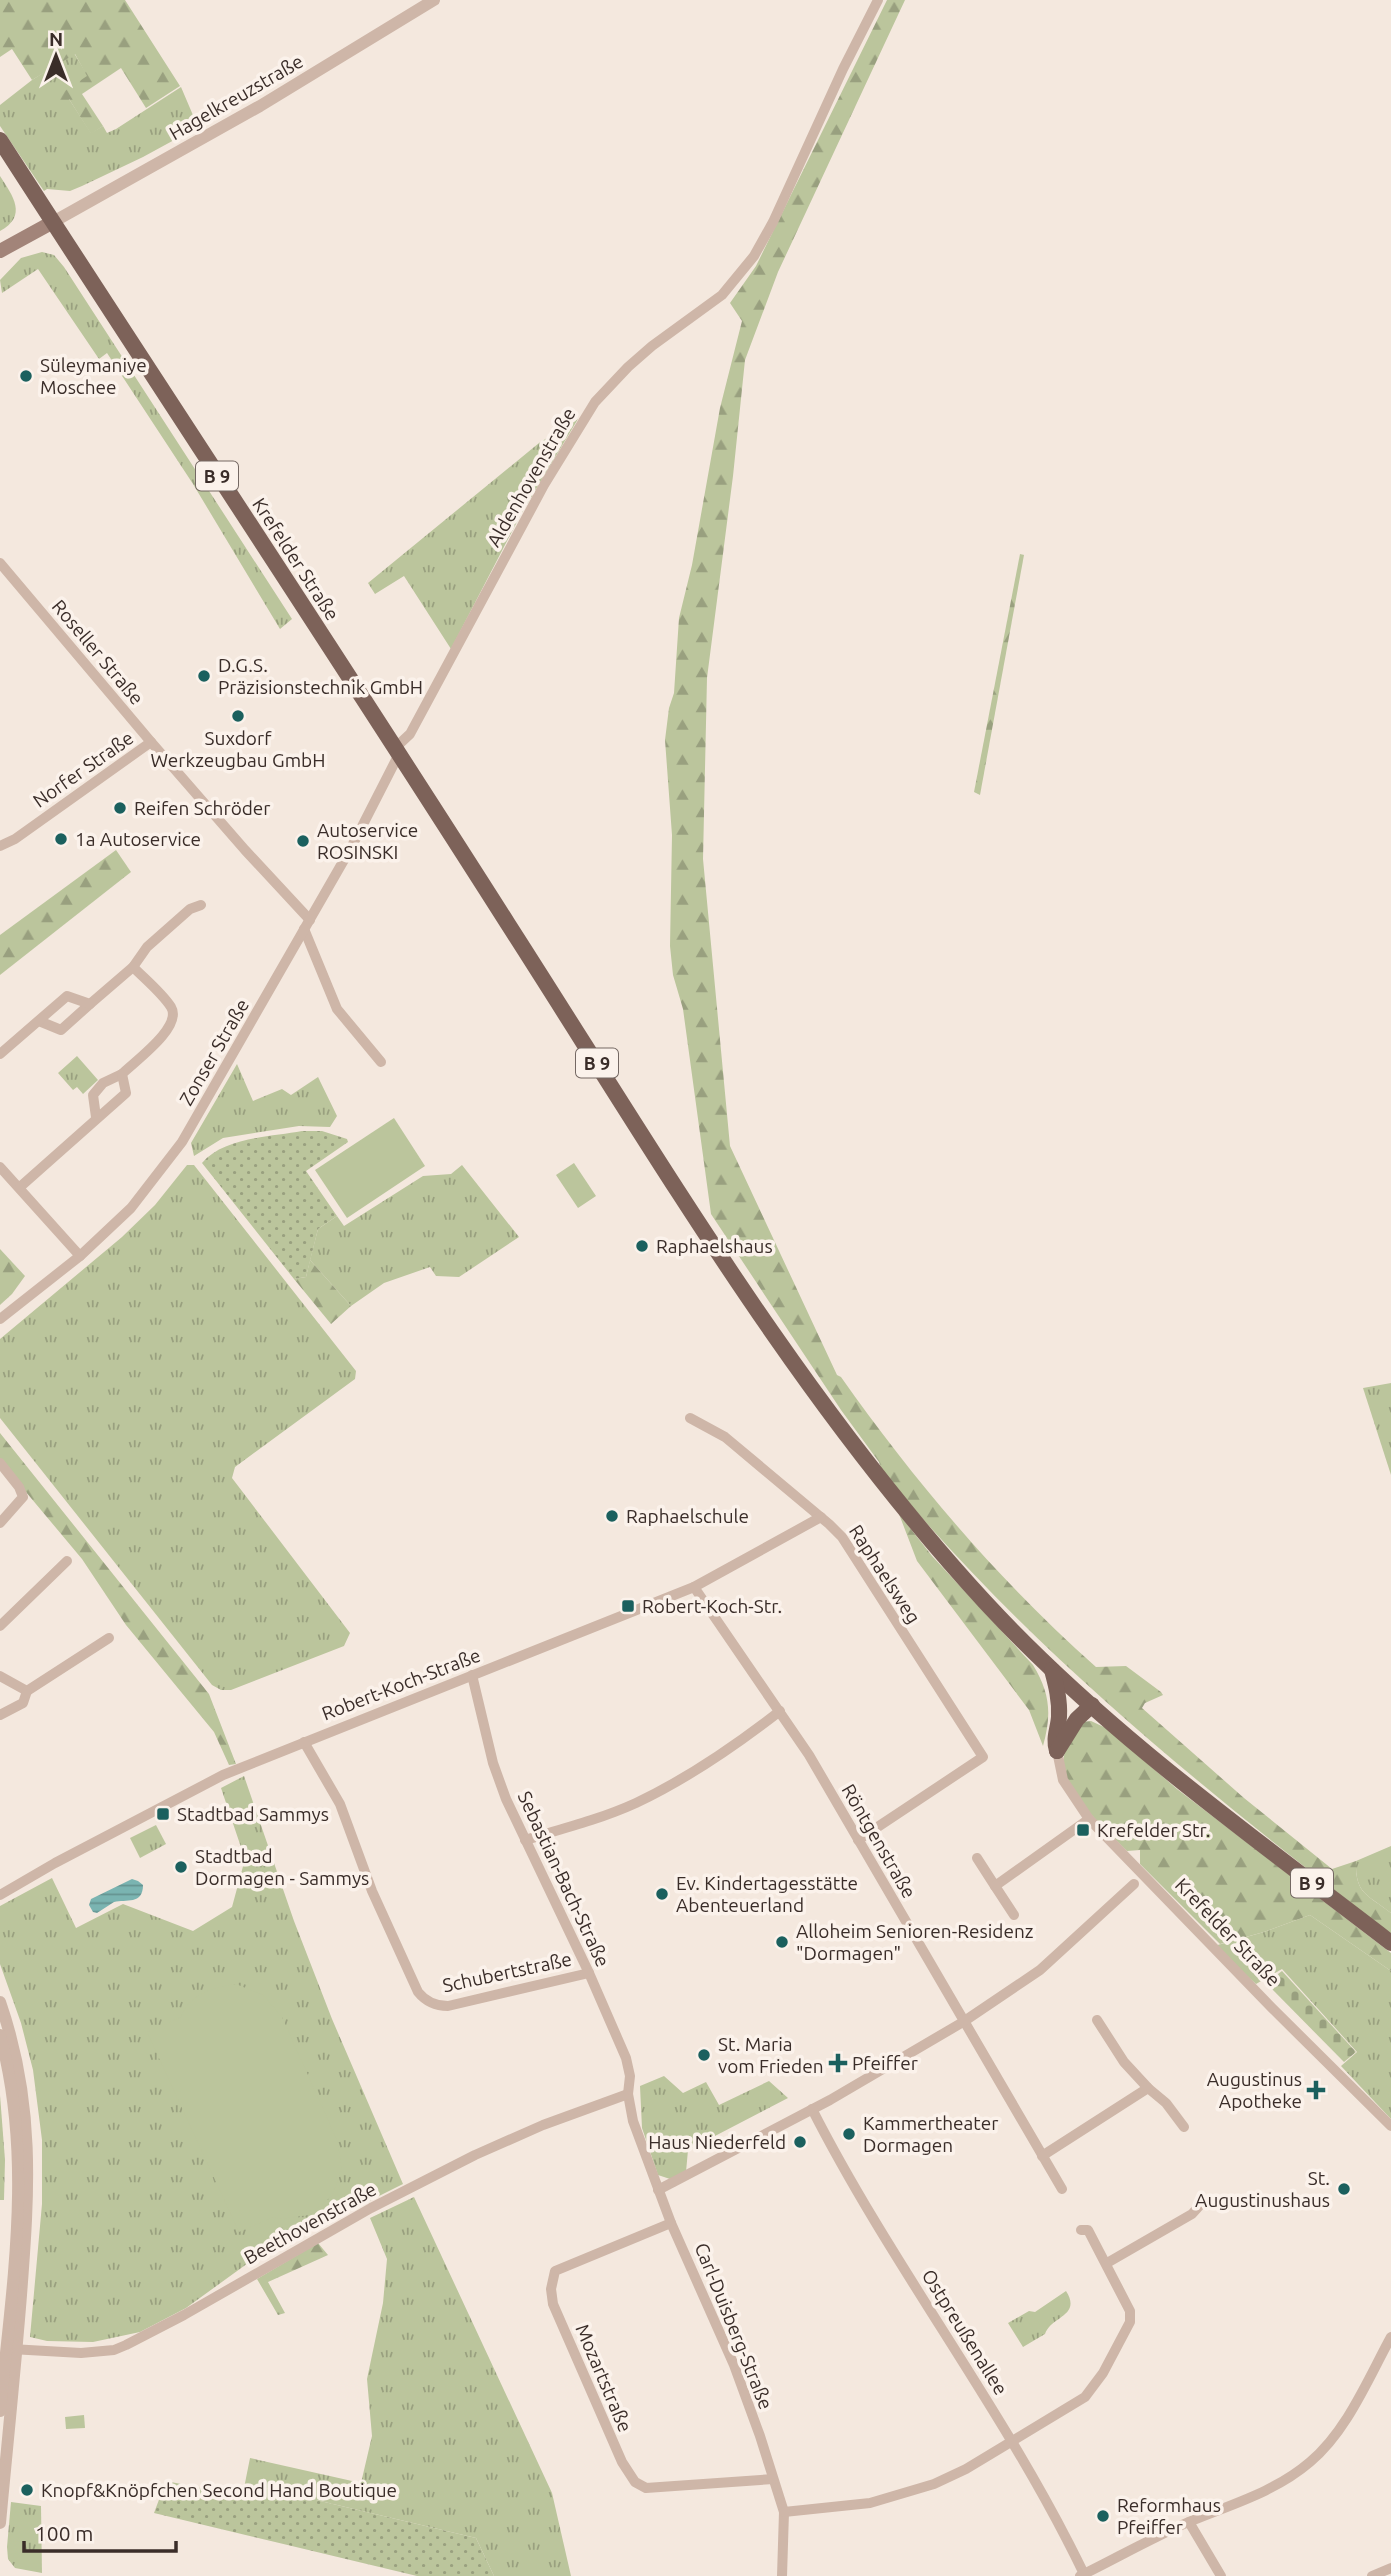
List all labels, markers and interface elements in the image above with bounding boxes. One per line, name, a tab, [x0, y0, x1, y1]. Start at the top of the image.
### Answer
north arrow	[21, 21, 91, 91]
text: N	[49, 28, 63, 50]
street label: Hagelkreuzstraße	[165, 50, 307, 144]
place label: Süleymaniye Moschee	[40, 354, 147, 398]
marker: Süleymaniye Moschee	[18, 368, 34, 384]
street label: Aldenhovenstraße	[482, 404, 580, 550]
road number: B 9	[196, 462, 238, 490]
street label: Krefelder Straße	[248, 494, 344, 624]
street label: Roseller Straße	[48, 595, 148, 709]
place label: D.G.S. Präzisionstechnik GmbH	[218, 654, 423, 698]
marker: D.G.S. Präzisionstechnik GmbH	[196, 668, 212, 684]
marker: Suxdorf Werkzeugbau GmbH	[230, 708, 246, 724]
street label: Norfer Straße	[29, 726, 137, 812]
place label: Suxdorf Werkzeugbau GmbH	[151, 727, 325, 771]
place label: Reifen Schröder	[134, 797, 271, 819]
marker: Reifen Schröder	[112, 800, 128, 816]
place label: Autoservice ROSINSKI	[317, 819, 418, 863]
place label: 1a Autoservice	[75, 828, 201, 850]
marker: 1a Autoservice	[53, 831, 69, 847]
marker: Autoservice ROSINSKI	[295, 833, 311, 849]
street label: Zonser Straße	[175, 995, 253, 1109]
road number: B 9	[576, 1048, 618, 1078]
place label: Raphaelshaus	[656, 1235, 773, 1257]
marker: Raphaelshaus	[634, 1238, 650, 1254]
place label: Raphaelschule	[626, 1505, 749, 1527]
marker: Raphaelschule	[604, 1508, 620, 1524]
street label: Raphaelsweg	[845, 1521, 925, 1627]
place label: Robert-Koch-Str.	[642, 1595, 782, 1617]
marker: Robert-Koch-Str.	[620, 1598, 636, 1614]
street label: Robert-Koch-Straße	[319, 1644, 483, 1724]
street label: Röntgenstraße	[837, 1780, 921, 1902]
street label: Sebastian-Bach-Straße	[514, 1788, 614, 1970]
place label: Stadtbad Sammys	[177, 1803, 329, 1825]
marker: Stadtbad Sammys	[155, 1806, 171, 1822]
place label: Krefelder Str.	[1097, 1819, 1211, 1841]
marker: Krefelder Str.	[1075, 1822, 1091, 1838]
place label: Stadtbad Dormagen - Sammys	[195, 1845, 369, 1889]
marker: Stadtbad Dormagen - Sammys	[173, 1859, 189, 1875]
road number: B 9	[1291, 1868, 1333, 1898]
place label: Ev. Kindertagesstätte Abenteuerland	[676, 1872, 858, 1916]
street label: Krefelder Straße	[1171, 1873, 1285, 1991]
marker: Ev. Kindertagesstätte Abenteuerland	[654, 1886, 670, 1902]
place label: Alloheim Senioren-Residenz "Dormagen"	[796, 1920, 1034, 1964]
marker: Alloheim Senioren-Residenz "Dormagen"	[774, 1934, 790, 1950]
street label: Schubertstraße	[440, 1948, 574, 1996]
place label: St. Maria vom Frieden	[718, 2033, 824, 2077]
marker: St. Maria vom Frieden	[696, 2047, 712, 2063]
place label: Pfeiffer	[852, 2052, 918, 2074]
marker: Pfeiffer	[830, 2055, 846, 2071]
place label: Augustinus Apotheke	[1207, 2068, 1302, 2112]
marker: Augustinus Apotheke	[1308, 2082, 1324, 2098]
place label: Kammertheater Dormagen	[863, 2112, 999, 2156]
marker: Kammertheater Dormagen	[841, 2126, 857, 2142]
place label: Haus Niederfeld	[648, 2131, 786, 2153]
marker: Haus Niederfeld	[792, 2134, 808, 2150]
place label: St. Augustinushaus	[1195, 2167, 1330, 2211]
street label: Beethovenstraße	[240, 2178, 380, 2268]
marker: St. Augustinushaus	[1336, 2181, 1352, 2197]
street label: Carl-Duisberg-Straße	[691, 2239, 777, 2413]
street label: Ostpreußenallee	[918, 2265, 1012, 2399]
street label: Mozartstraße	[571, 2321, 637, 2435]
place label: Knopf&Knöpfchen Second Hand Boutique	[41, 2479, 397, 2501]
marker: Knopf&Knöpfchen Second Hand Boutique	[19, 2482, 35, 2498]
place label: Reformhaus Pfeiffer	[1117, 2494, 1221, 2538]
marker: Reformhaus Pfeiffer	[1095, 2508, 1111, 2524]
scale bar	[24, 2510, 177, 2554]
text: 100 m	[35, 2521, 93, 2545]

